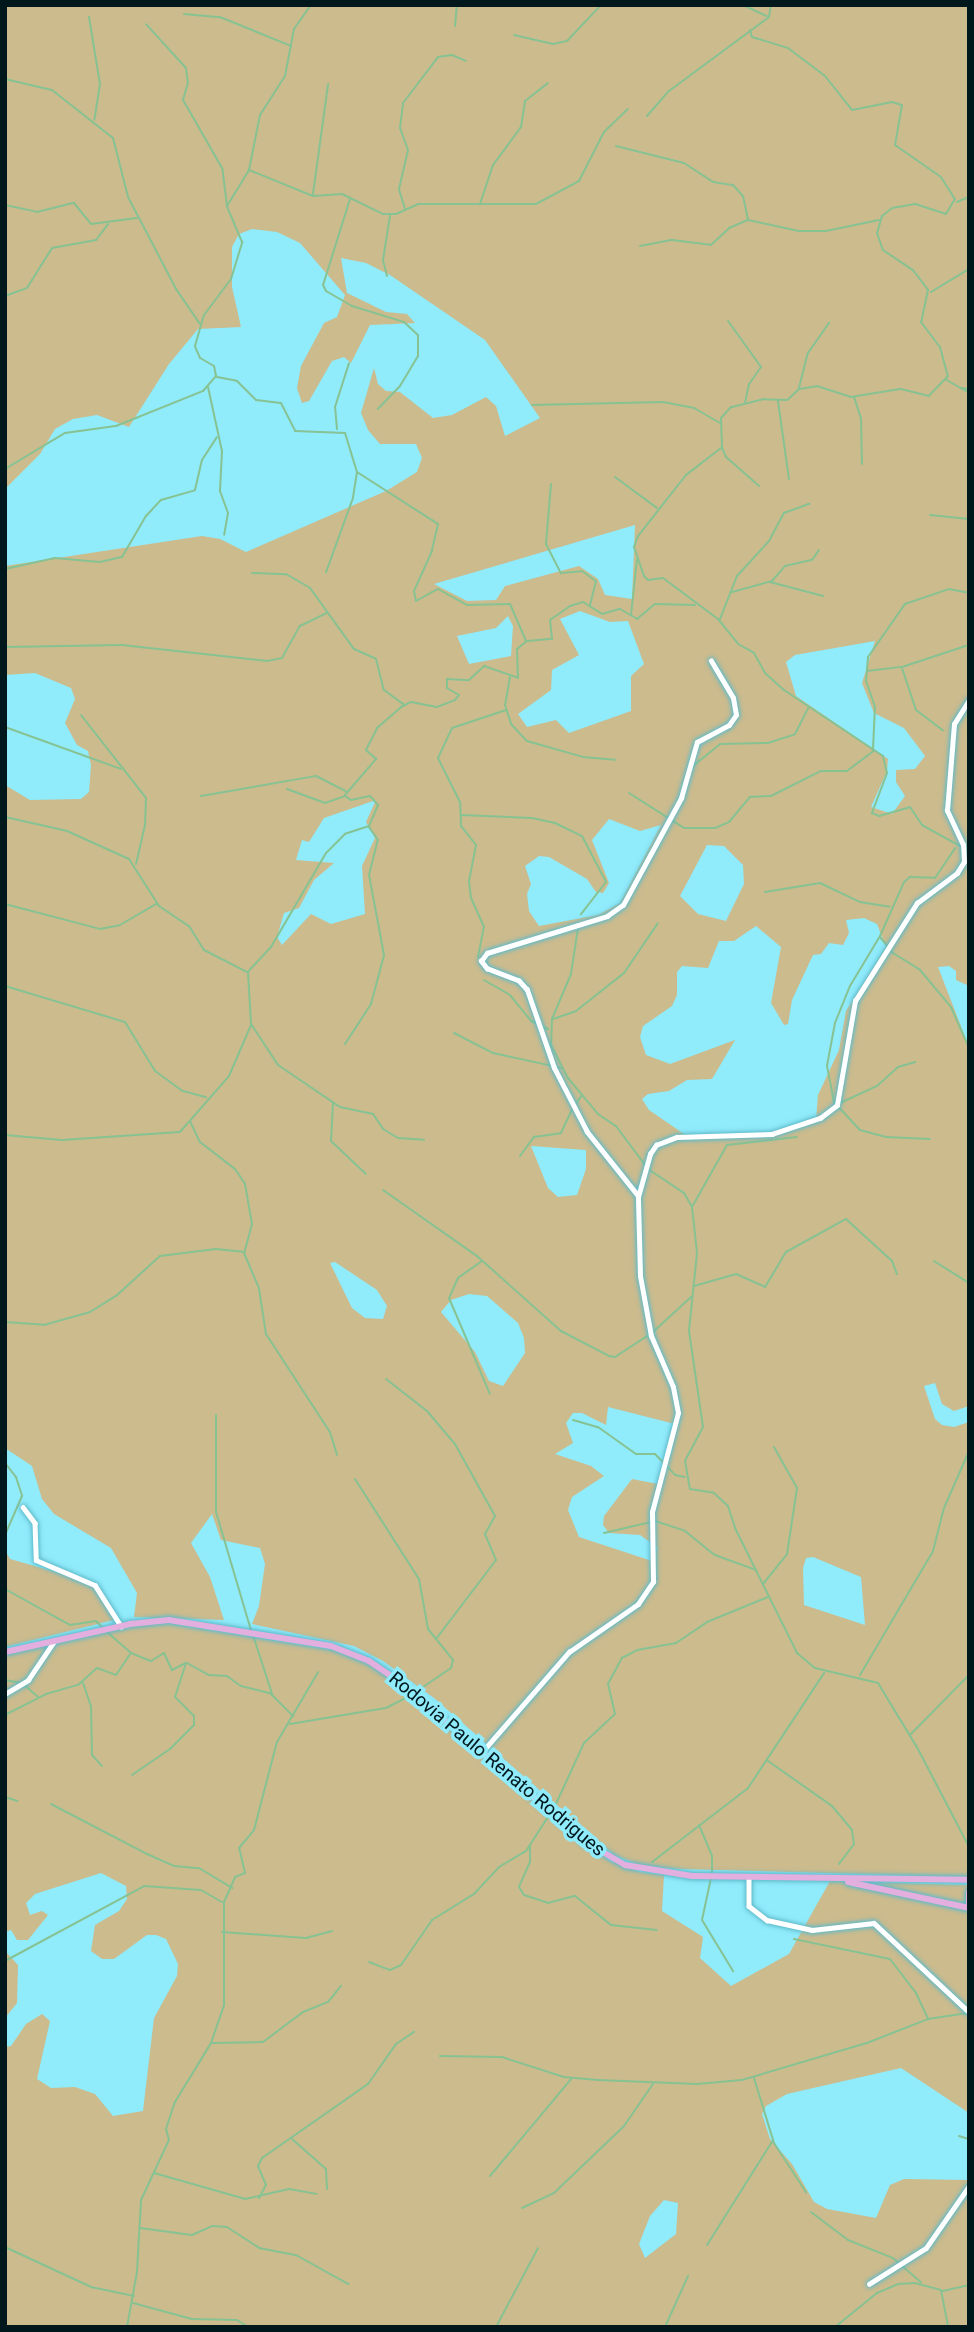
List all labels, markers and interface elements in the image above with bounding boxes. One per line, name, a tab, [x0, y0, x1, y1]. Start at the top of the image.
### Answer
street label: Rodovia Paulo Renato Rodrigues	[384, 1667, 610, 1861]

